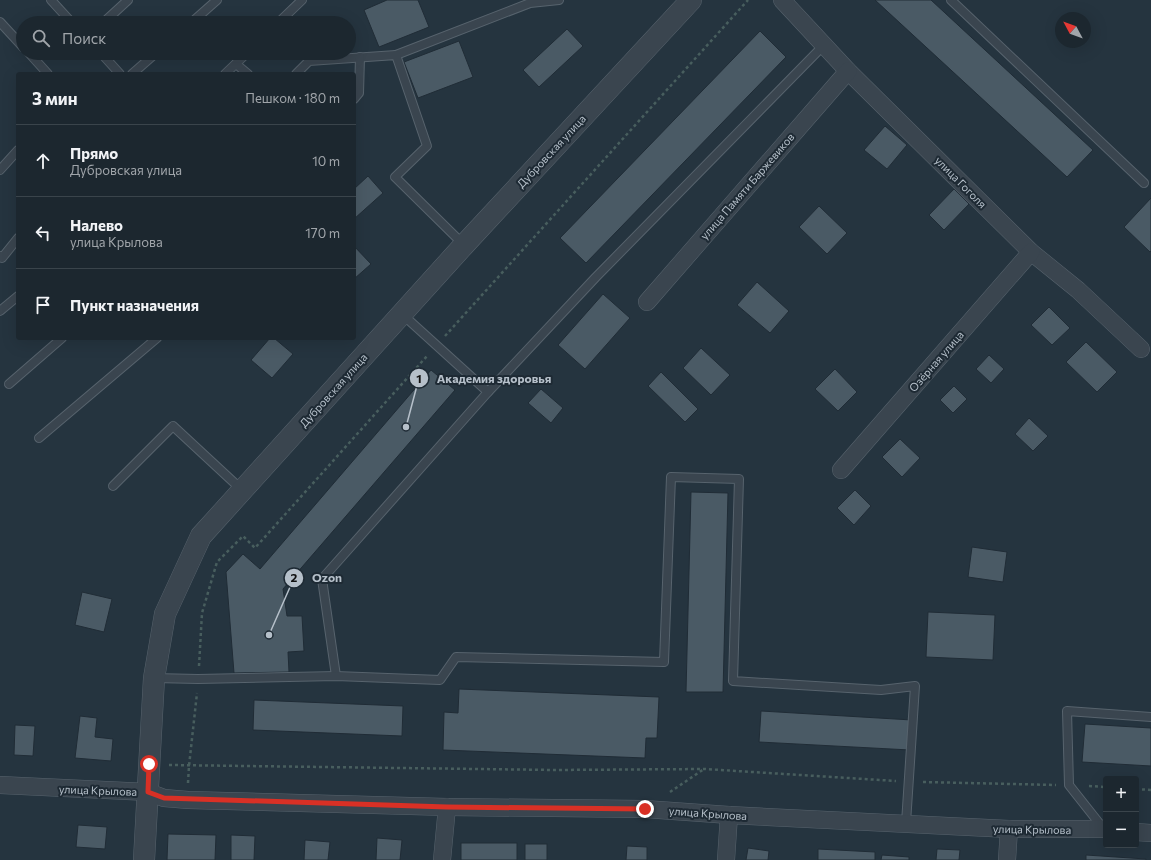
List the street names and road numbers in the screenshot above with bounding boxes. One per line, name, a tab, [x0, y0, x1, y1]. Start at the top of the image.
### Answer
street label: Дубровская улица	[514, 112, 588, 190]
street label: улица Памяти Баржевиков	[697, 130, 797, 242]
street label: улица Гоголя	[933, 154, 989, 210]
street label: Озёрная улица	[906, 328, 966, 394]
street label: Дубровская улица	[296, 350, 370, 430]
street label: улица Крылова	[59, 782, 137, 798]
street label: улица Крылова	[668, 804, 748, 822]
street label: улица Крылова	[993, 822, 1071, 836]

